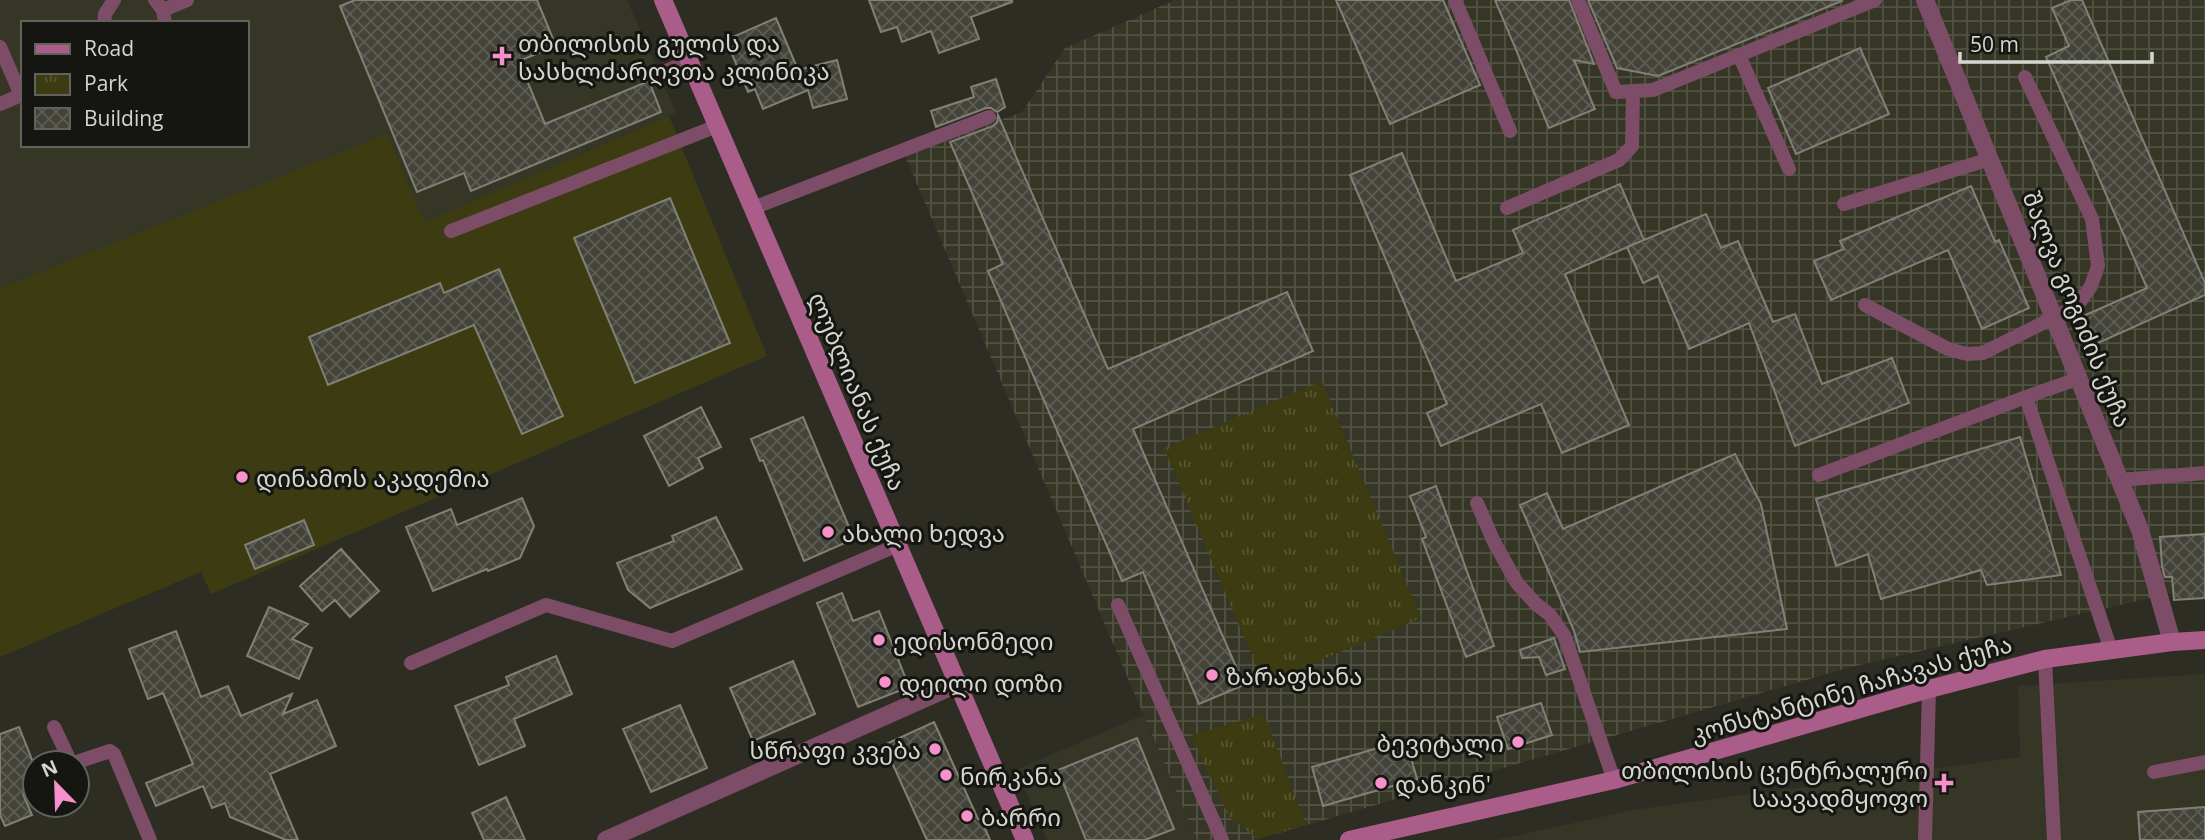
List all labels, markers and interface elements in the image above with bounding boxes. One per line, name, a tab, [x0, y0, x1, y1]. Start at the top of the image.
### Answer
legend	[21, 21, 248, 147]
scale bar	[1960, 21, 2152, 65]
place label: თბილისის გულის და სასხლძარღვთა კლინიკა	[518, 26, 830, 87]
text: 50 m	[1970, 30, 2019, 58]
text: Road	[84, 34, 134, 62]
marker: თბილისის გულის და სასხლძარღვთა კლინიკა	[492, 46, 512, 66]
text: Park	[84, 69, 128, 97]
text: Building	[84, 104, 163, 132]
street label: შალვა გოგიძის ქუჩა	[2015, 186, 2141, 432]
street label: ლუბლიანას ქუჩა	[801, 287, 915, 495]
place label: დინამოს აკადემია	[256, 461, 490, 494]
marker: დინამოს აკადემია	[234, 469, 250, 485]
place label: ახალი ხედვა	[842, 516, 1005, 549]
marker: ახალი ხედვა	[820, 524, 836, 540]
place label: ედისონმედი	[893, 624, 1053, 657]
street label: კონსტანტინე ჩაჩავას ქუჩა	[1687, 626, 2015, 750]
marker: ედისონმედი	[871, 632, 887, 648]
place label: ზარაფხანა	[1226, 659, 1362, 692]
place label: დეილი დოზი	[899, 666, 1063, 699]
marker: ზარაფხანა	[1204, 667, 1220, 683]
marker: დეილი დოზი	[877, 674, 893, 690]
place label: ბევიტალი	[1377, 726, 1504, 759]
place label: სწრაფი კვება	[750, 733, 921, 766]
marker: ბევიტალი	[1510, 734, 1526, 750]
marker: სწრაფი კვება	[927, 741, 943, 757]
north arrow	[21, 749, 91, 819]
text: N	[37, 753, 62, 783]
place label: თბილისის ცენტრალური საავადმყოფო	[1621, 753, 1928, 814]
place label: ნირკანა	[960, 759, 1062, 792]
marker: ნირკანა	[938, 767, 954, 783]
place label: დანკინ'	[1395, 767, 1491, 800]
marker: თბილისის ცენტრალური საავადმყოფო	[1934, 773, 1954, 793]
marker: დანკინ'	[1373, 775, 1389, 791]
place label: ბარრი	[981, 800, 1061, 833]
marker: ბარრი	[959, 808, 975, 824]

